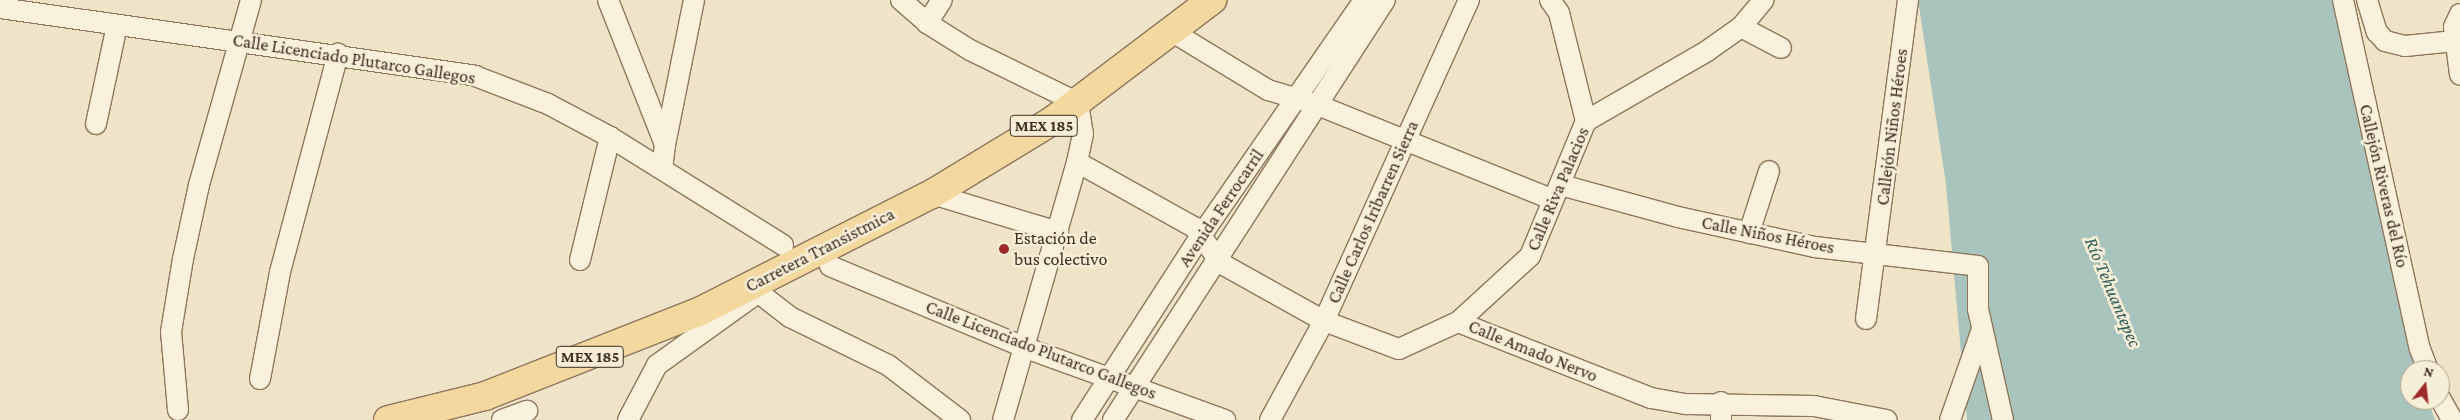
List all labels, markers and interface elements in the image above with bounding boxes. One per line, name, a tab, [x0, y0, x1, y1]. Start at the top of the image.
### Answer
street label: Calle Licenciado Plutarco Gallegos	[231, 29, 477, 89]
street label: Callejón Niños Héroes	[1872, 47, 1912, 207]
street label: Callejón Riveras del Río	[2355, 102, 2413, 270]
road number: MEX 185	[1009, 112, 1079, 140]
street label: Calle Carlos Iribarren Sierra	[1323, 117, 1423, 307]
street label: Calle Riva Palacios	[1522, 124, 1594, 254]
street label: Avenida Ferrocarril	[1174, 145, 1268, 271]
street label: Carretera Transistmica	[742, 203, 898, 297]
street label: Calle Niños Héroes	[1700, 212, 1836, 258]
place label: Estación de bus colectivo	[1014, 228, 1107, 270]
water label: Río Tehuantepec	[2080, 234, 2146, 350]
marker: Estación de bus colectivo	[998, 243, 1010, 255]
street label: Calle Licenciado Plutarco Gallegos	[923, 296, 1159, 404]
street label: Calle Amado Nervo	[1465, 315, 1601, 387]
road number: MEX 185	[555, 344, 625, 371]
north arrow	[2400, 360, 2450, 410]
text: N	[2422, 363, 2436, 381]

